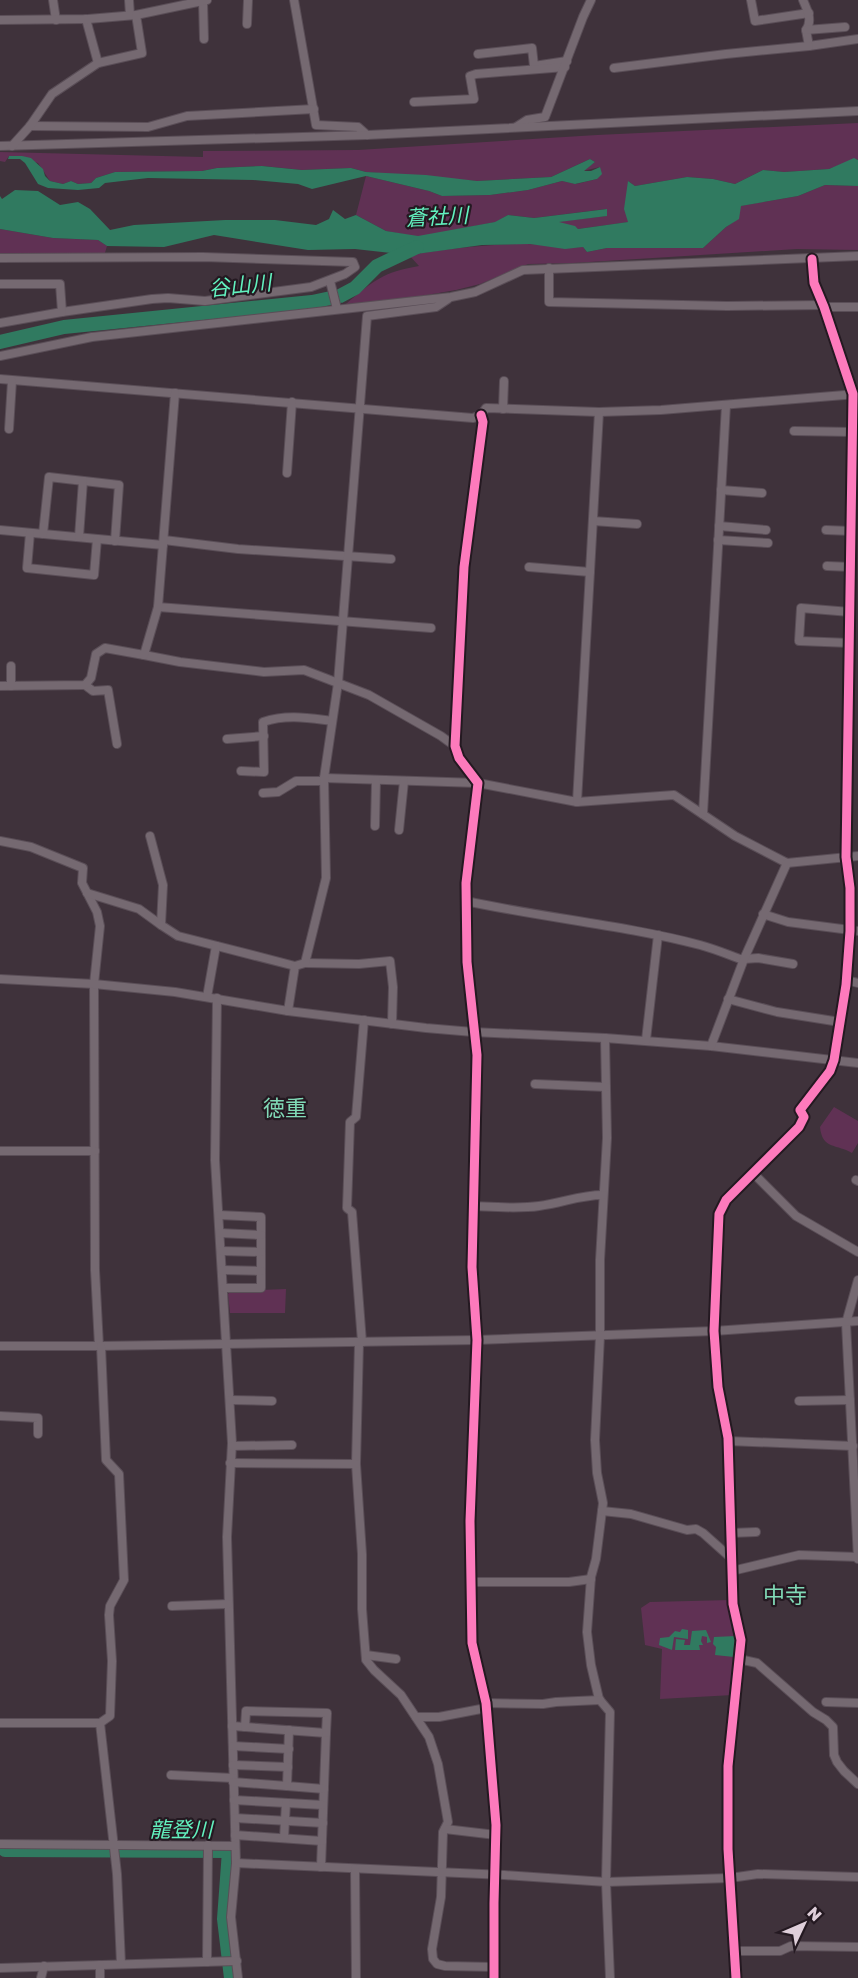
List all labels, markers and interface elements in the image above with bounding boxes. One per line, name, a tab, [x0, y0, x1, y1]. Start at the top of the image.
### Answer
water label: 蒼社川	[405, 201, 471, 231]
water label: 谷山川	[207, 269, 275, 301]
district label: 徳重	[263, 1094, 307, 1121]
district label: 中寺	[763, 1581, 807, 1608]
water label: 龍登川	[150, 1816, 214, 1842]
north arrow	[774, 1894, 834, 1954]
text: N	[803, 1902, 826, 1925]

